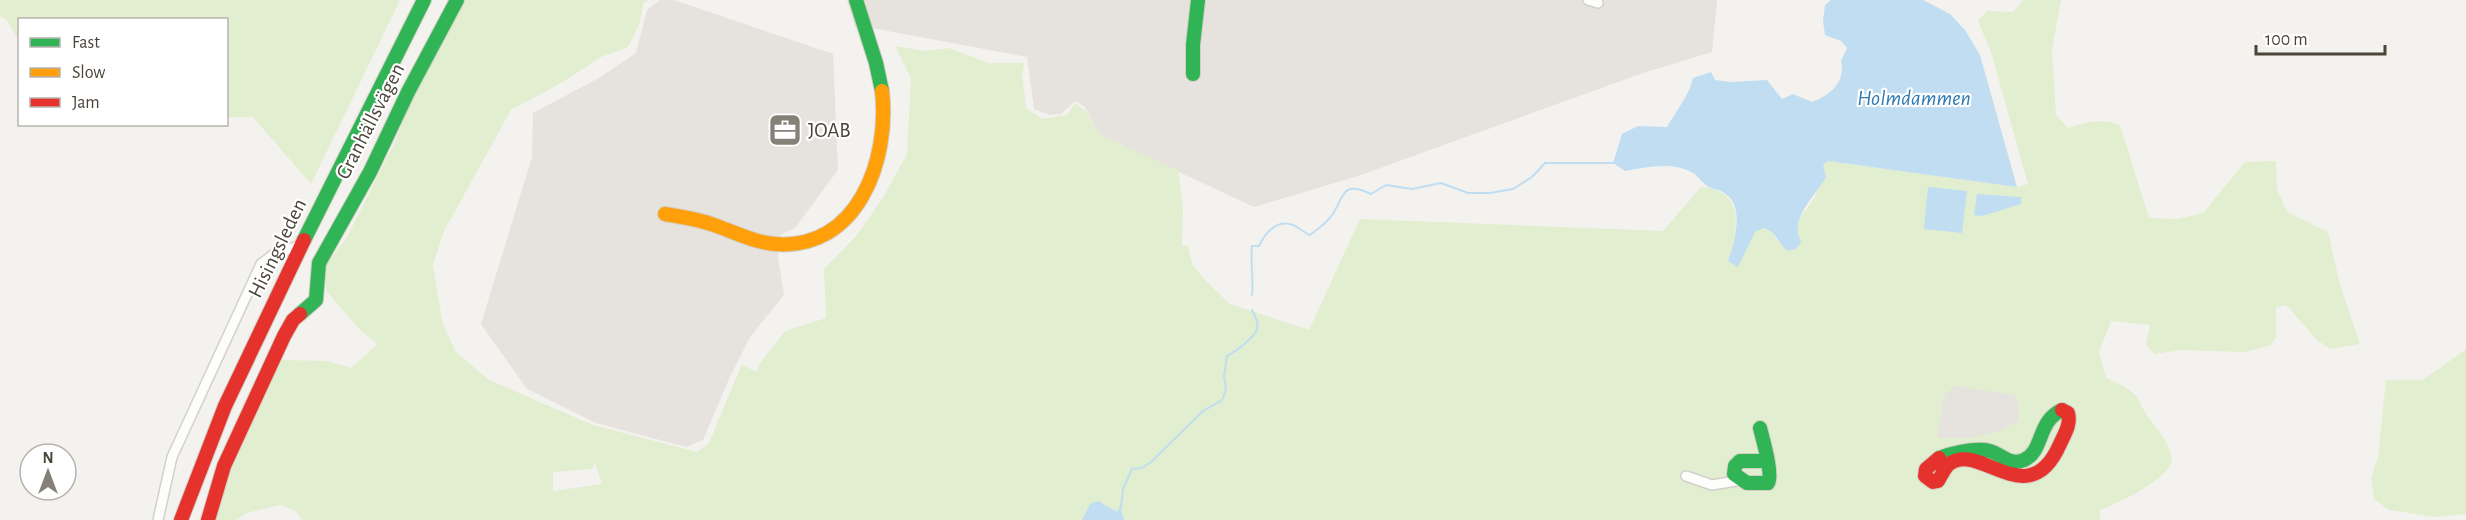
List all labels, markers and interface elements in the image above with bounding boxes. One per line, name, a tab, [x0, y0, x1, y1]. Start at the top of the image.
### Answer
legend	[18, 18, 228, 126]
scale bar	[2256, 18, 2385, 56]
text: 100 m	[2265, 31, 2308, 49]
text: Fast	[72, 34, 100, 52]
street label: Granhällsvägen	[332, 60, 409, 183]
text: Slow	[72, 64, 105, 82]
water label: Holmdammen	[1857, 87, 1971, 109]
text: Jam	[72, 94, 100, 112]
office icon: JOAB	[767, 112, 803, 148]
place label: JOAB	[808, 120, 851, 141]
street label: Hisingsleden	[244, 195, 310, 301]
north arrow	[18, 442, 78, 502]
text: N	[42, 450, 54, 466]

